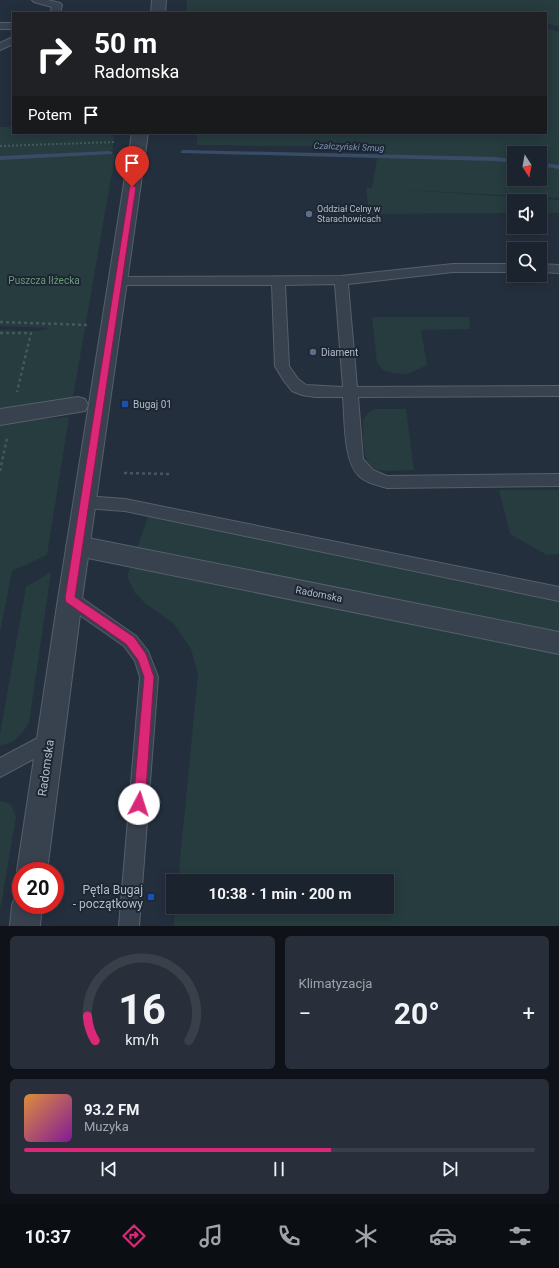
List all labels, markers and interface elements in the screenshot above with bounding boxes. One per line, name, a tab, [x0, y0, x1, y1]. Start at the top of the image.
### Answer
text: 50 m	[94, 27, 157, 60]
icon: right	[28, 28, 80, 80]
text: Radomska	[94, 61, 179, 82]
icon: arrive	[80, 104, 102, 126]
text: Potem	[28, 106, 72, 124]
water label: Czałczyński Smug	[313, 141, 385, 153]
pin	[115, 146, 149, 187]
north arrow	[507, 146, 547, 186]
map controls	[507, 146, 547, 282]
icon: arrive	[121, 152, 143, 174]
button: sound	[507, 194, 547, 234]
place label: Oddział Celny w Starachowicach	[317, 204, 381, 224]
marker: Oddział Celny w Starachowicach	[304, 209, 314, 219]
button: search	[507, 242, 547, 282]
park label: Puszcza Iłżecka	[8, 275, 80, 286]
marker: Diament	[308, 347, 318, 357]
place label: Diament	[321, 347, 358, 358]
marker: Bugaj 01	[120, 399, 130, 409]
place label: Bugaj 01	[133, 399, 172, 410]
street label: Radomska	[295, 584, 343, 604]
street label: Radomska	[35, 739, 57, 797]
position arrow	[118, 783, 160, 825]
speed limit sign: 20	[12, 862, 64, 914]
place label: Pętla Bugaj - początkowy	[73, 883, 143, 911]
text: 10:38 · 1 min · 200 m	[209, 885, 351, 903]
marker: Pętla Bugaj - początkowy	[146, 892, 156, 902]
text: Klimatyzacja	[299, 976, 372, 991]
text: 16	[118, 984, 166, 1033]
text: 20°	[394, 996, 440, 1031]
text: −	[299, 1001, 311, 1026]
text: +	[523, 1001, 535, 1026]
text: km/h	[125, 1031, 159, 1047]
text: 93.2 FM	[84, 1101, 139, 1119]
text: Muzyka	[84, 1119, 129, 1134]
icon: previous	[98, 1158, 120, 1180]
icon: pause	[268, 1158, 290, 1180]
icon: next	[439, 1158, 461, 1180]
icon: directions	[120, 1222, 148, 1250]
icon: music	[197, 1222, 225, 1250]
icon: phone	[275, 1222, 303, 1250]
icon: climate	[352, 1222, 380, 1250]
icon: car	[429, 1222, 457, 1250]
icon: filters	[506, 1222, 534, 1250]
text: 10:37	[25, 1226, 71, 1247]

